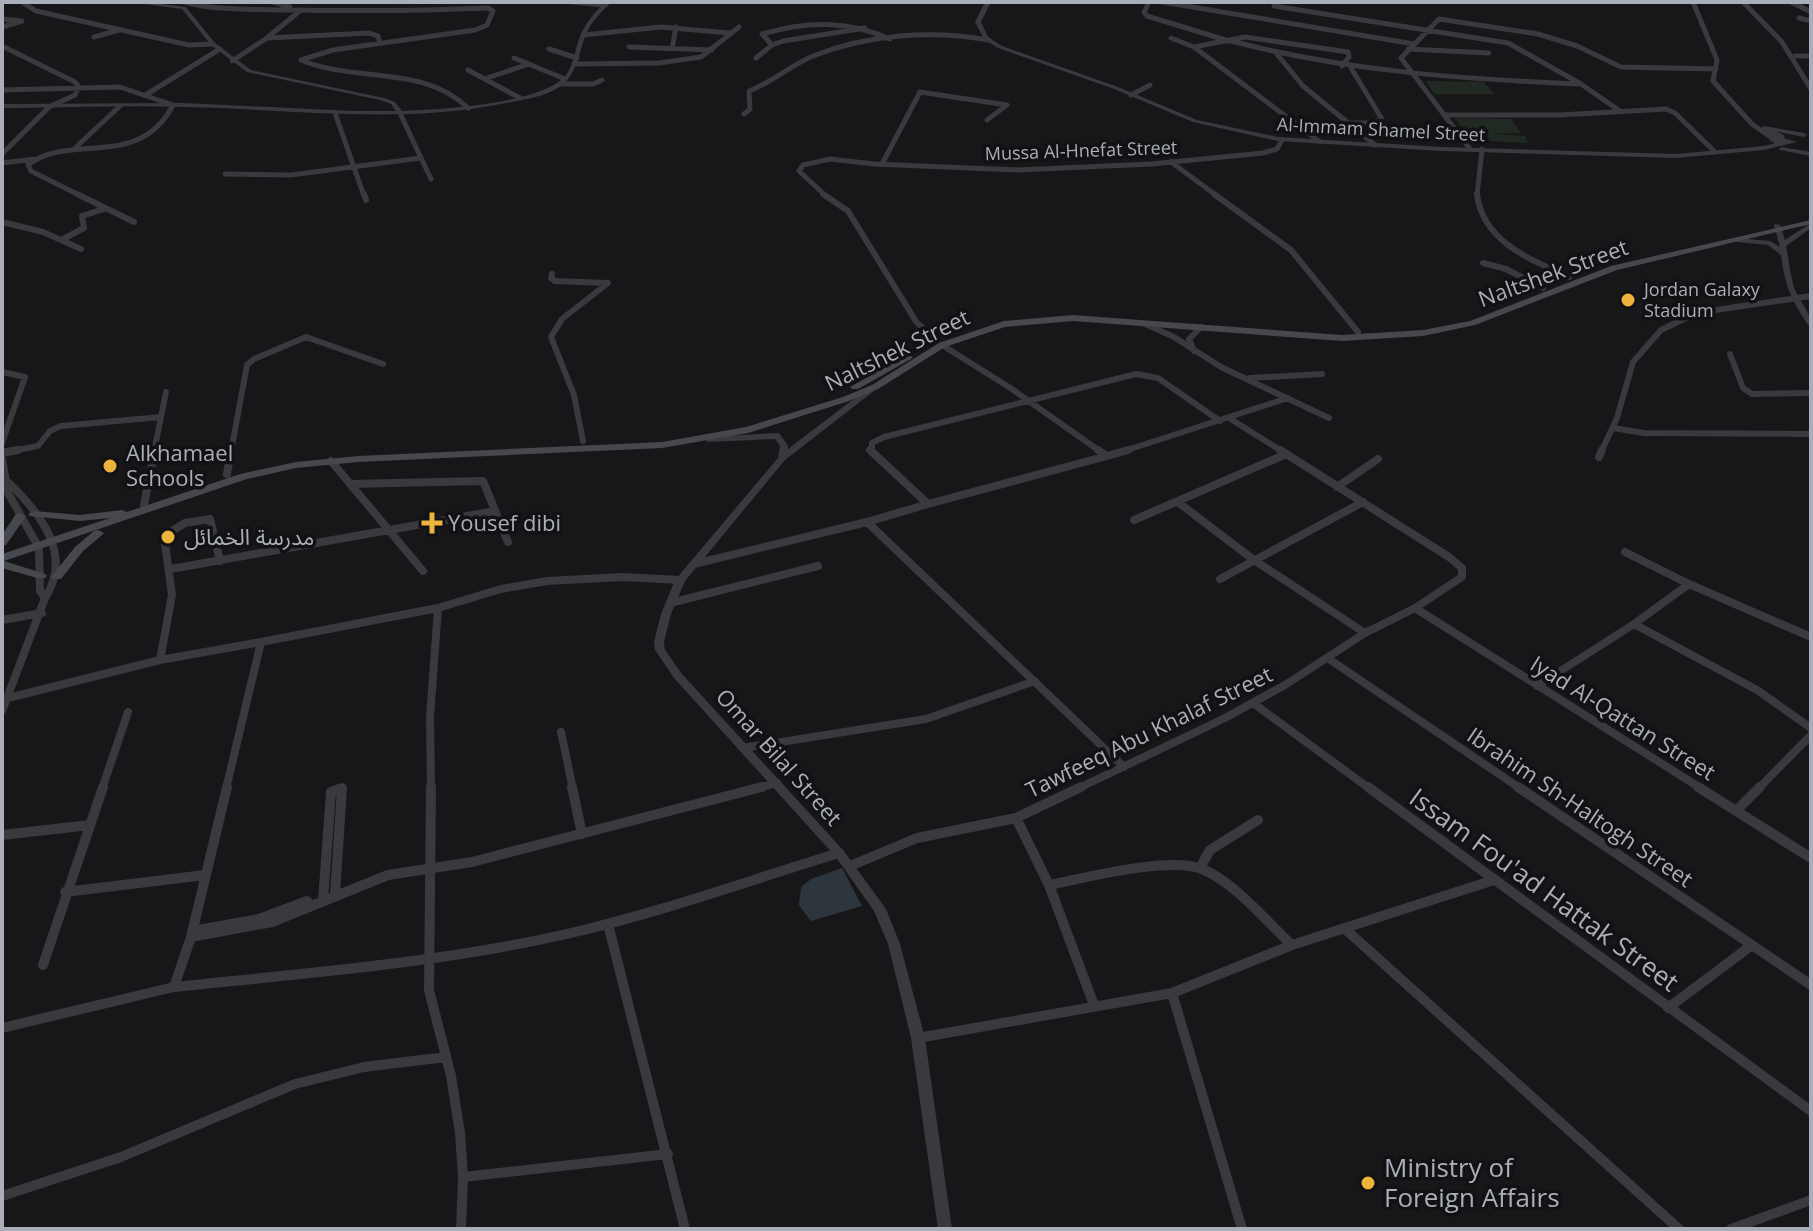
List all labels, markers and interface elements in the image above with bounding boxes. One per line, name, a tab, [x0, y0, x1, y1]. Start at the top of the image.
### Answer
street label: Al-Immam Shamel Street	[1276, 112, 1486, 146]
street label: Mussa Al-Hnefat Street	[984, 135, 1178, 165]
street label: Naltshek Street	[1474, 231, 1632, 313]
place label: Jordan Galaxy Stadium	[1642, 277, 1761, 322]
marker: Jordan Galaxy Stadium	[1619, 291, 1637, 309]
street label: Naltshek Street	[819, 301, 974, 397]
place label: Alkhamael Schools	[126, 437, 233, 492]
marker: Alkhamael Schools	[101, 457, 119, 475]
place label: Yousef dibi	[448, 507, 561, 537]
marker: Yousef dibi	[423, 514, 441, 532]
place label: مدرسة الخمائل	[184, 521, 314, 551]
marker: مدرسة الخمائل	[159, 528, 177, 546]
street label: Iyad Al-Qattan Street	[1525, 648, 1722, 786]
street label: Tawfeeq Abu Khalaf Street	[1020, 658, 1277, 804]
street label: Omar Bilal Street	[710, 681, 849, 831]
street label: Ibrahim Sh-Haltogh Street	[1462, 719, 1699, 893]
street label: Issam Fou'ad Hattak Street	[1403, 779, 1687, 999]
place label: Ministry of Foreign Affairs	[1384, 1149, 1560, 1215]
marker: Ministry of Foreign Affairs	[1359, 1174, 1377, 1192]

